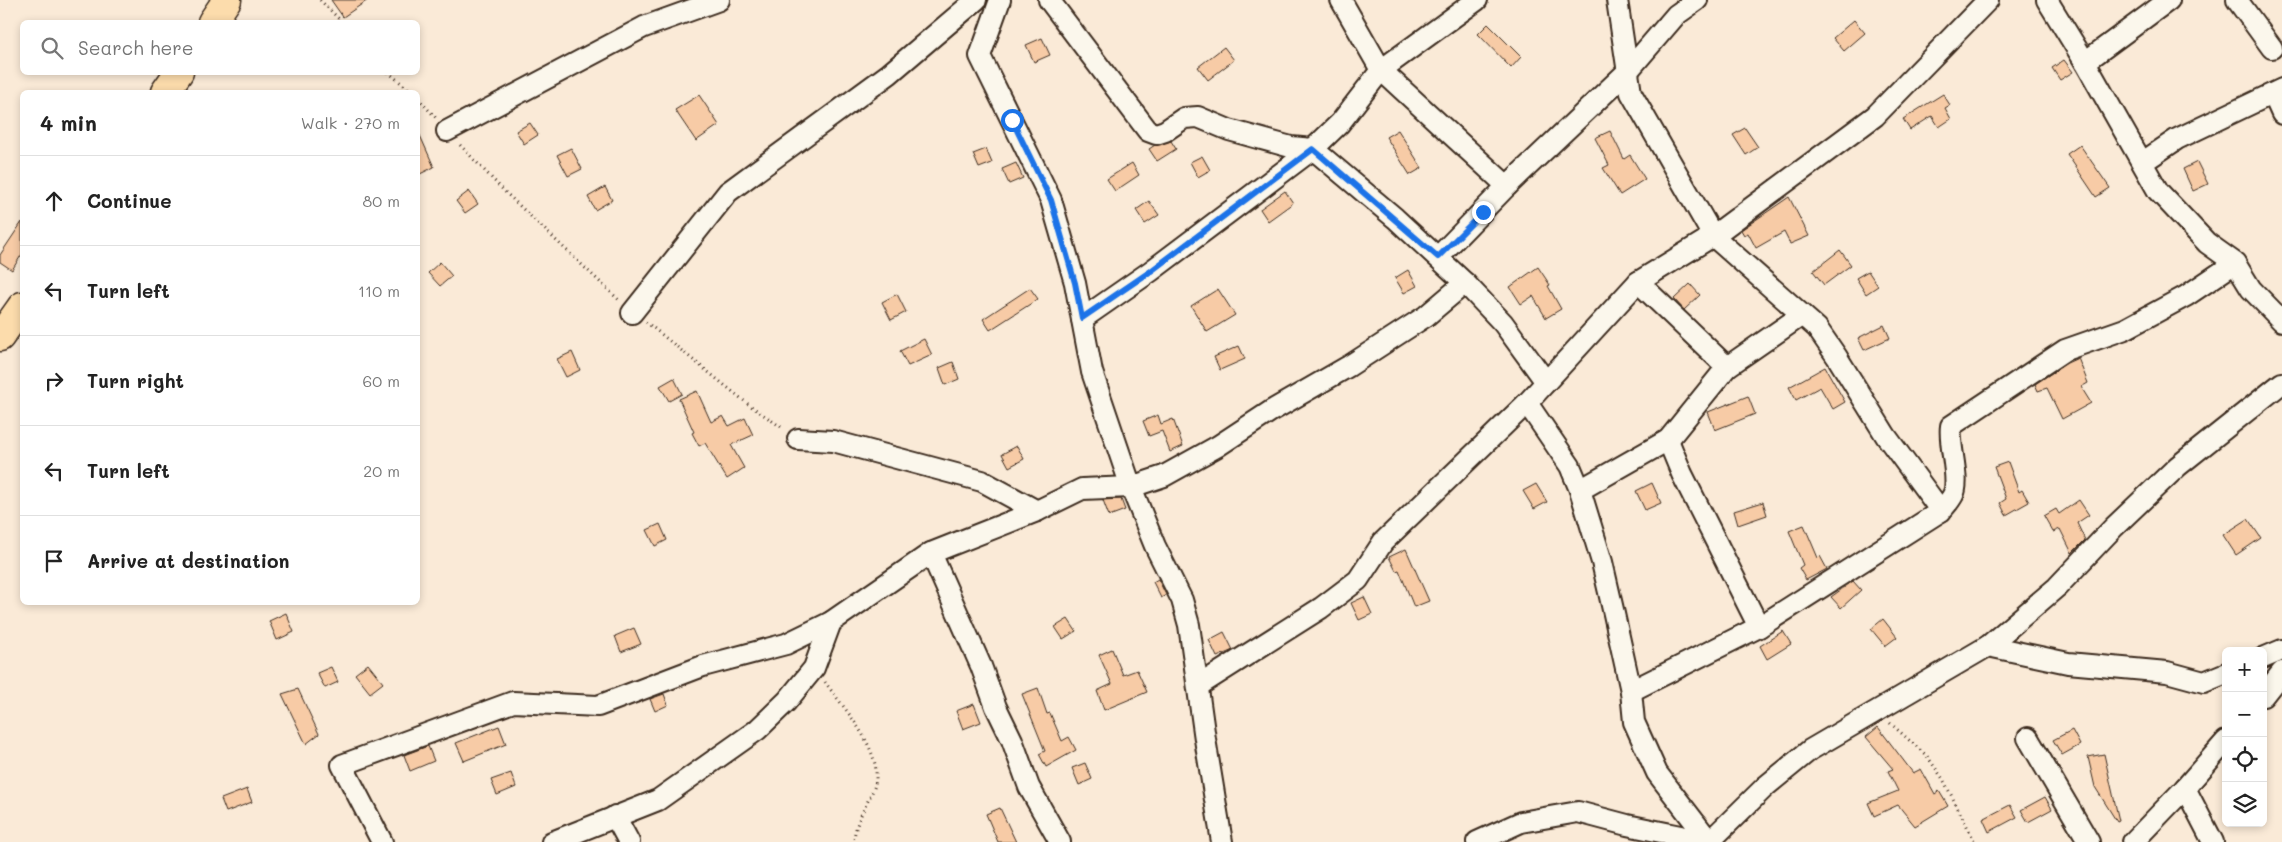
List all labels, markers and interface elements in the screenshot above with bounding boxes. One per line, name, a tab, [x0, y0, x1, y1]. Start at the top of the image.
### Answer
search box	[20, 20, 420, 75]
icon: search	[38, 34, 66, 62]
text: Search here	[78, 35, 194, 60]
text: 4 min	[40, 109, 97, 136]
route start	[1001, 109, 1024, 132]
text: Walk · 270 m	[301, 112, 400, 133]
icon: ahead	[40, 187, 68, 215]
text: Continue	[87, 188, 172, 213]
text: 80 m	[363, 190, 400, 211]
route end	[1472, 201, 1495, 224]
icon: left	[40, 277, 68, 305]
text: Turn left	[87, 278, 170, 303]
text: 110 m	[358, 280, 400, 301]
icon: right	[40, 367, 68, 395]
text: Turn right	[87, 368, 184, 393]
text: 60 m	[363, 370, 400, 391]
icon: left	[40, 457, 68, 485]
text: Turn left	[87, 458, 170, 483]
text: 20 m	[363, 460, 400, 481]
icon: arrive	[40, 547, 68, 575]
text: Arrive at destination	[87, 548, 290, 573]
map controls	[2222, 647, 2267, 827]
button: +	[2222, 647, 2267, 692]
button: −	[2222, 692, 2267, 737]
button: locate	[2222, 737, 2267, 782]
button: layers	[2222, 782, 2267, 827]

